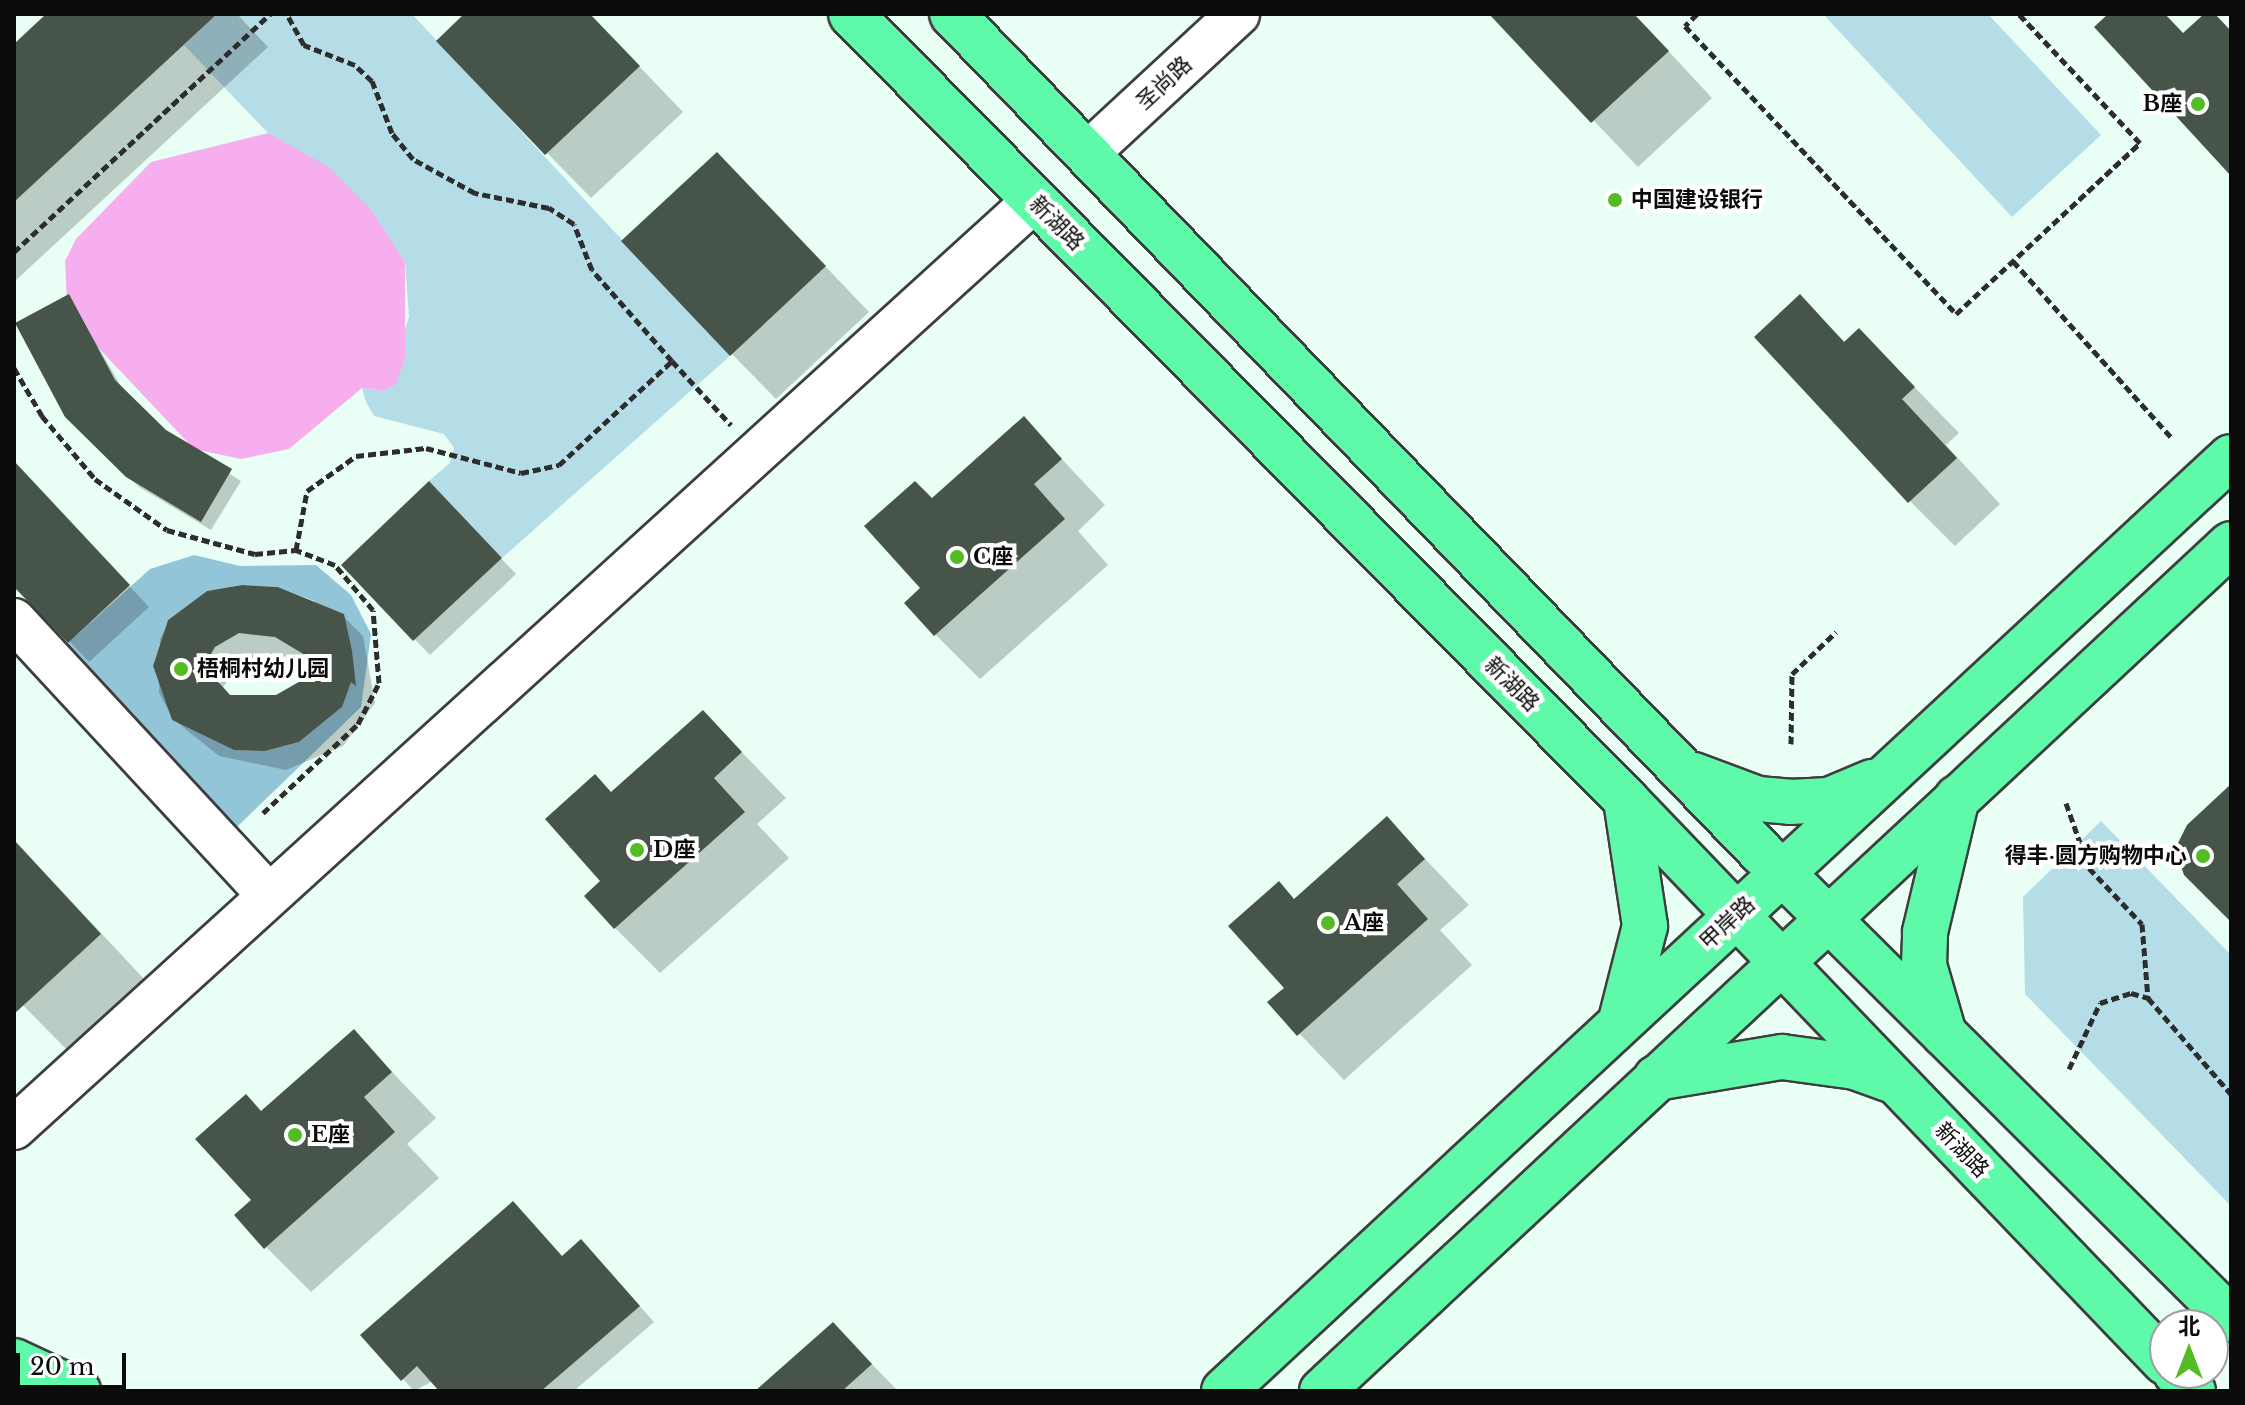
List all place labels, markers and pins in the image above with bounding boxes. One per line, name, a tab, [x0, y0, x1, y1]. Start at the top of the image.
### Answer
place label: B座	[2142, 91, 2182, 117]
marker: B座	[2189, 95, 2207, 113]
place label: 中国建设银行	[1631, 187, 1763, 213]
marker: 中国建设银行	[1606, 191, 1624, 209]
place label: C座	[973, 544, 1013, 570]
marker: C座	[948, 548, 966, 566]
place label: 梧桐村幼儿园	[197, 656, 329, 682]
marker: 梧桐村幼儿园	[172, 660, 190, 678]
place label: D座	[653, 837, 695, 863]
marker: D座	[628, 841, 646, 859]
place label: 得丰·圆方购物中心	[2005, 843, 2187, 869]
marker: 得丰·圆方购物中心	[2194, 847, 2212, 865]
place label: A座	[1344, 910, 1384, 936]
marker: A座	[1319, 914, 1337, 932]
place label: E座	[311, 1122, 350, 1148]
marker: E座	[286, 1126, 304, 1144]

